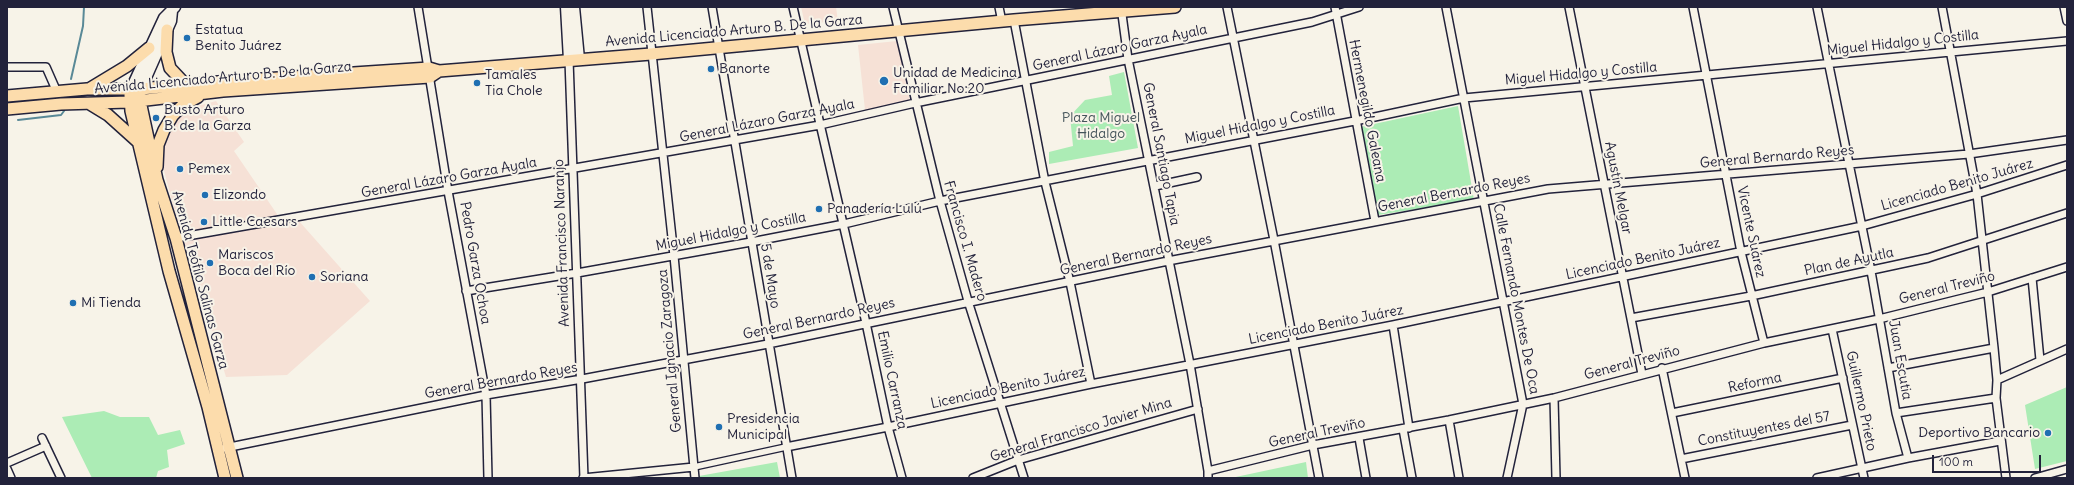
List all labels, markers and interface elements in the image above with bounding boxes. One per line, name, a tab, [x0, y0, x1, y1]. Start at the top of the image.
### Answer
street label: Avenida Licenciado Arturo B. De la Garza	[605, 11, 863, 51]
street label: General Lázaro Garza Ayala	[1031, 21, 1209, 75]
place label: Estatua Benito Juárez	[195, 22, 282, 54]
street label: Miguel Hidalgo y Costilla	[1826, 27, 1980, 59]
marker: Estatua Benito Juárez	[182, 33, 192, 43]
street label: Hermenegildo Galeana	[1345, 38, 1389, 184]
street label: Avenida Licenciado Arturo B. De la Garza	[94, 58, 352, 98]
street label: Miguel Hidalgo y Costilla	[1504, 59, 1658, 89]
place label: Banorte	[719, 61, 770, 77]
marker: Banorte	[706, 64, 716, 74]
place label: Unidad de Medicina Familiar No:20	[893, 65, 1017, 98]
place label: Tamales Tia Chole	[485, 67, 543, 100]
marker: Unidad de Medicina Familiar No:20	[878, 75, 890, 87]
marker: Tamales Tia Chole	[472, 78, 482, 88]
street label: General Santiago Tapia	[1139, 81, 1183, 227]
street label: General Lázaro Garza Ayala	[678, 96, 856, 146]
place label: Busto Arturo B. de la Garza	[164, 102, 251, 134]
street label: Miguel Hidalgo y Costilla	[1183, 102, 1337, 148]
park label: Plaza Miguel Hidalgo	[1062, 110, 1140, 142]
marker: Busto Arturo B. de la Garza	[151, 113, 161, 123]
street label: Agustín Melgar	[1601, 140, 1635, 236]
street label: General Bernardo Reyes	[1699, 142, 1855, 172]
street label: General Lázaro Garza Ayala	[360, 154, 538, 202]
street label: Licenciado Benito Juárez	[1879, 155, 2035, 215]
street label: Avenida Francisco Naranjo	[551, 159, 573, 327]
place label: Pemex	[188, 161, 230, 177]
marker: Pemex	[175, 164, 185, 174]
street label: General Bernardo Reyes	[1376, 170, 1532, 216]
street label: Francisco I. Madero	[940, 179, 990, 303]
street label: Vicente Suárez	[1733, 185, 1769, 279]
place label: Elizondo	[213, 187, 266, 203]
street label: Avenida Teófilo Salinas Garza	[168, 189, 232, 371]
marker: Elizondo	[200, 190, 210, 200]
street label: Pedro Garza Ochoa	[456, 200, 494, 326]
place label: Panadería Lulú	[827, 201, 922, 217]
street label: Calle Fernando Montes De Oca	[1489, 202, 1543, 396]
marker: Panadería Lulú	[814, 204, 824, 214]
street label: Miguel Hidalgo y Costilla	[654, 209, 808, 255]
place label: Little Caesars	[212, 214, 297, 230]
marker: Little Caesars	[199, 217, 209, 227]
street label: General Bernardo Reyes	[1059, 231, 1213, 279]
street label: Licenciado Benito Juárez	[1564, 234, 1722, 284]
street label: 5 de Mayo	[757, 242, 783, 310]
street label: Plan de Ayutla	[1803, 244, 1895, 280]
place label: Mariscos Boca del Río	[218, 247, 295, 280]
marker: Mariscos Boca del Río	[205, 258, 215, 268]
street label: General Treviño	[1897, 268, 1997, 308]
place label: Soriana	[320, 269, 369, 285]
street label: General Ignacio Zaragoza	[654, 269, 686, 433]
marker: Soriana	[307, 272, 317, 282]
place label: Mi Tienda	[81, 295, 141, 311]
street label: General Bernardo Reyes	[742, 295, 896, 343]
marker: Mi Tienda	[68, 298, 78, 308]
street label: Licenciado Benito Juárez	[1247, 302, 1405, 348]
street label: Juan Escutia	[1885, 319, 1915, 401]
street label: Emilio Carranza	[873, 329, 911, 431]
street label: General Treviño	[1582, 342, 1682, 384]
street label: Guillermo Prieto	[1842, 349, 1880, 453]
street label: General Bernardo Reyes	[423, 359, 579, 403]
street label: Licenciado Benito Juárez	[929, 363, 1087, 413]
street label: Reforma	[1727, 369, 1783, 397]
street label: General Francisco Javier Mina	[988, 394, 1174, 466]
street label: Constituyentes del 57	[1696, 408, 1832, 450]
place label: Presidencia Municipal	[727, 411, 800, 444]
street label: General Treviño	[1267, 415, 1367, 451]
marker: Presidencia Municipal	[714, 422, 724, 432]
place label: Deportivo Bancario	[1918, 425, 2040, 441]
marker: Deportivo Bancario	[2043, 428, 2053, 438]
scale bar	[1934, 447, 2043, 473]
text: 100 m	[1939, 454, 1973, 469]

